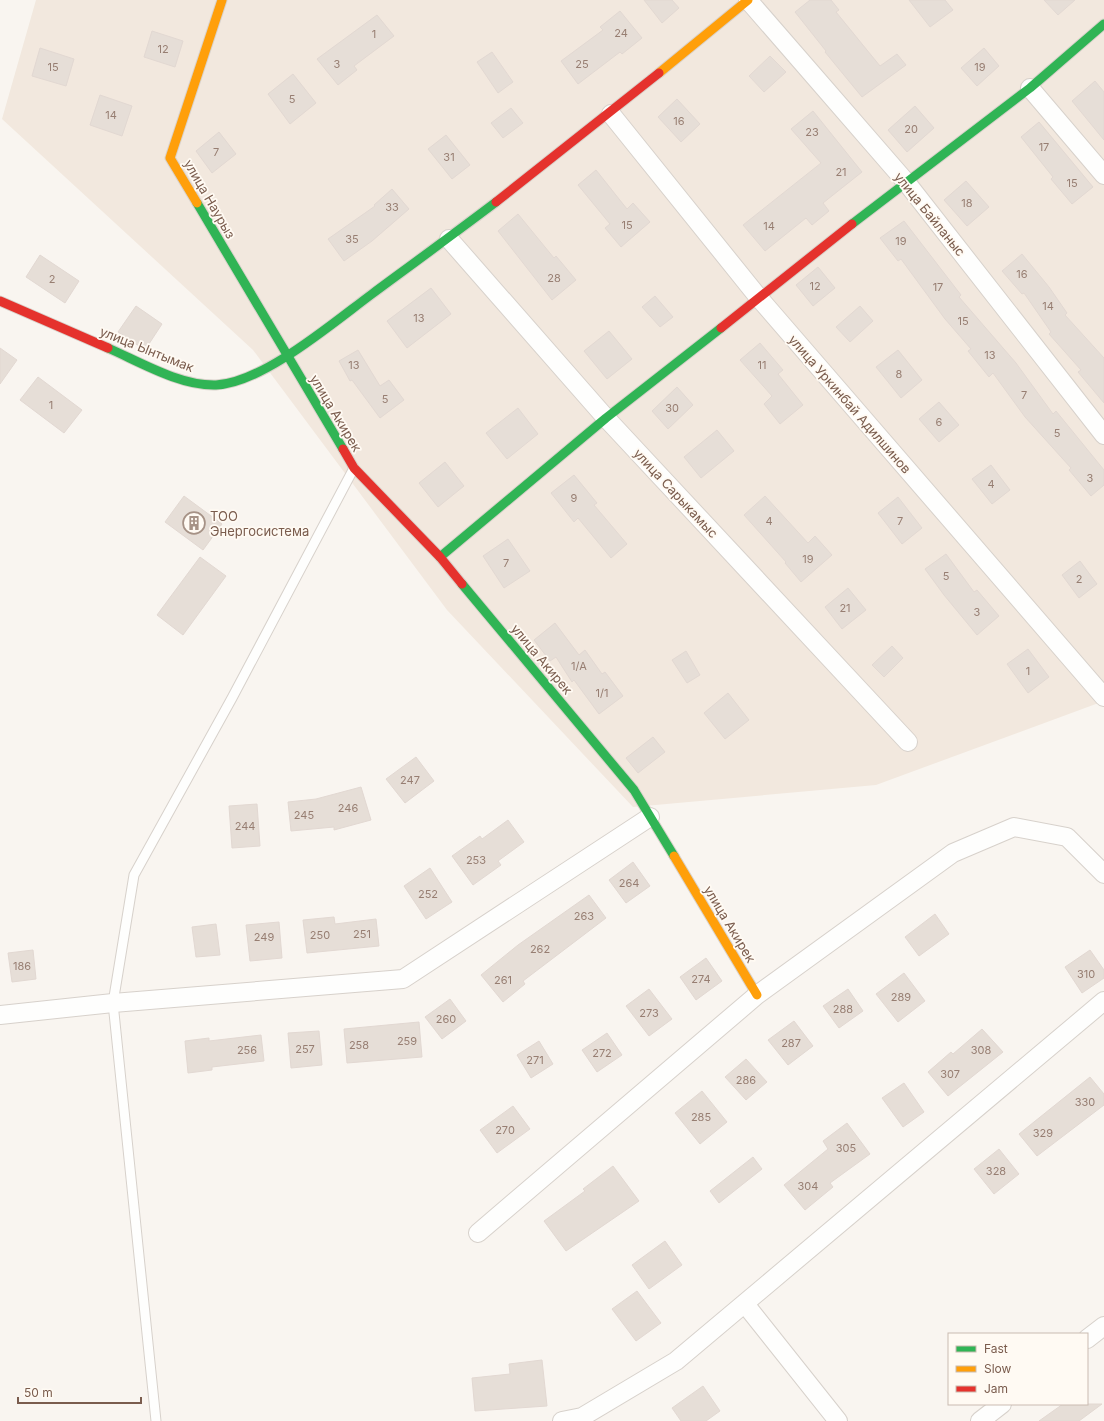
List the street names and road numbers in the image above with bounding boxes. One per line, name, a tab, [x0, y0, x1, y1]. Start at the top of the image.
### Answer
street label: улица Наурыз	[181, 157, 239, 241]
street label: улица Байланыс	[891, 169, 969, 259]
street label: улица Ынтымак	[98, 323, 196, 375]
street label: улица Уркинбай Адилшинов	[785, 331, 915, 477]
street label: улица Акирек	[307, 372, 365, 454]
street label: улица Сарыкамыс	[630, 445, 722, 541]
street label: улица Акирек	[508, 621, 576, 697]
street label: улица Акирек	[701, 883, 759, 965]

